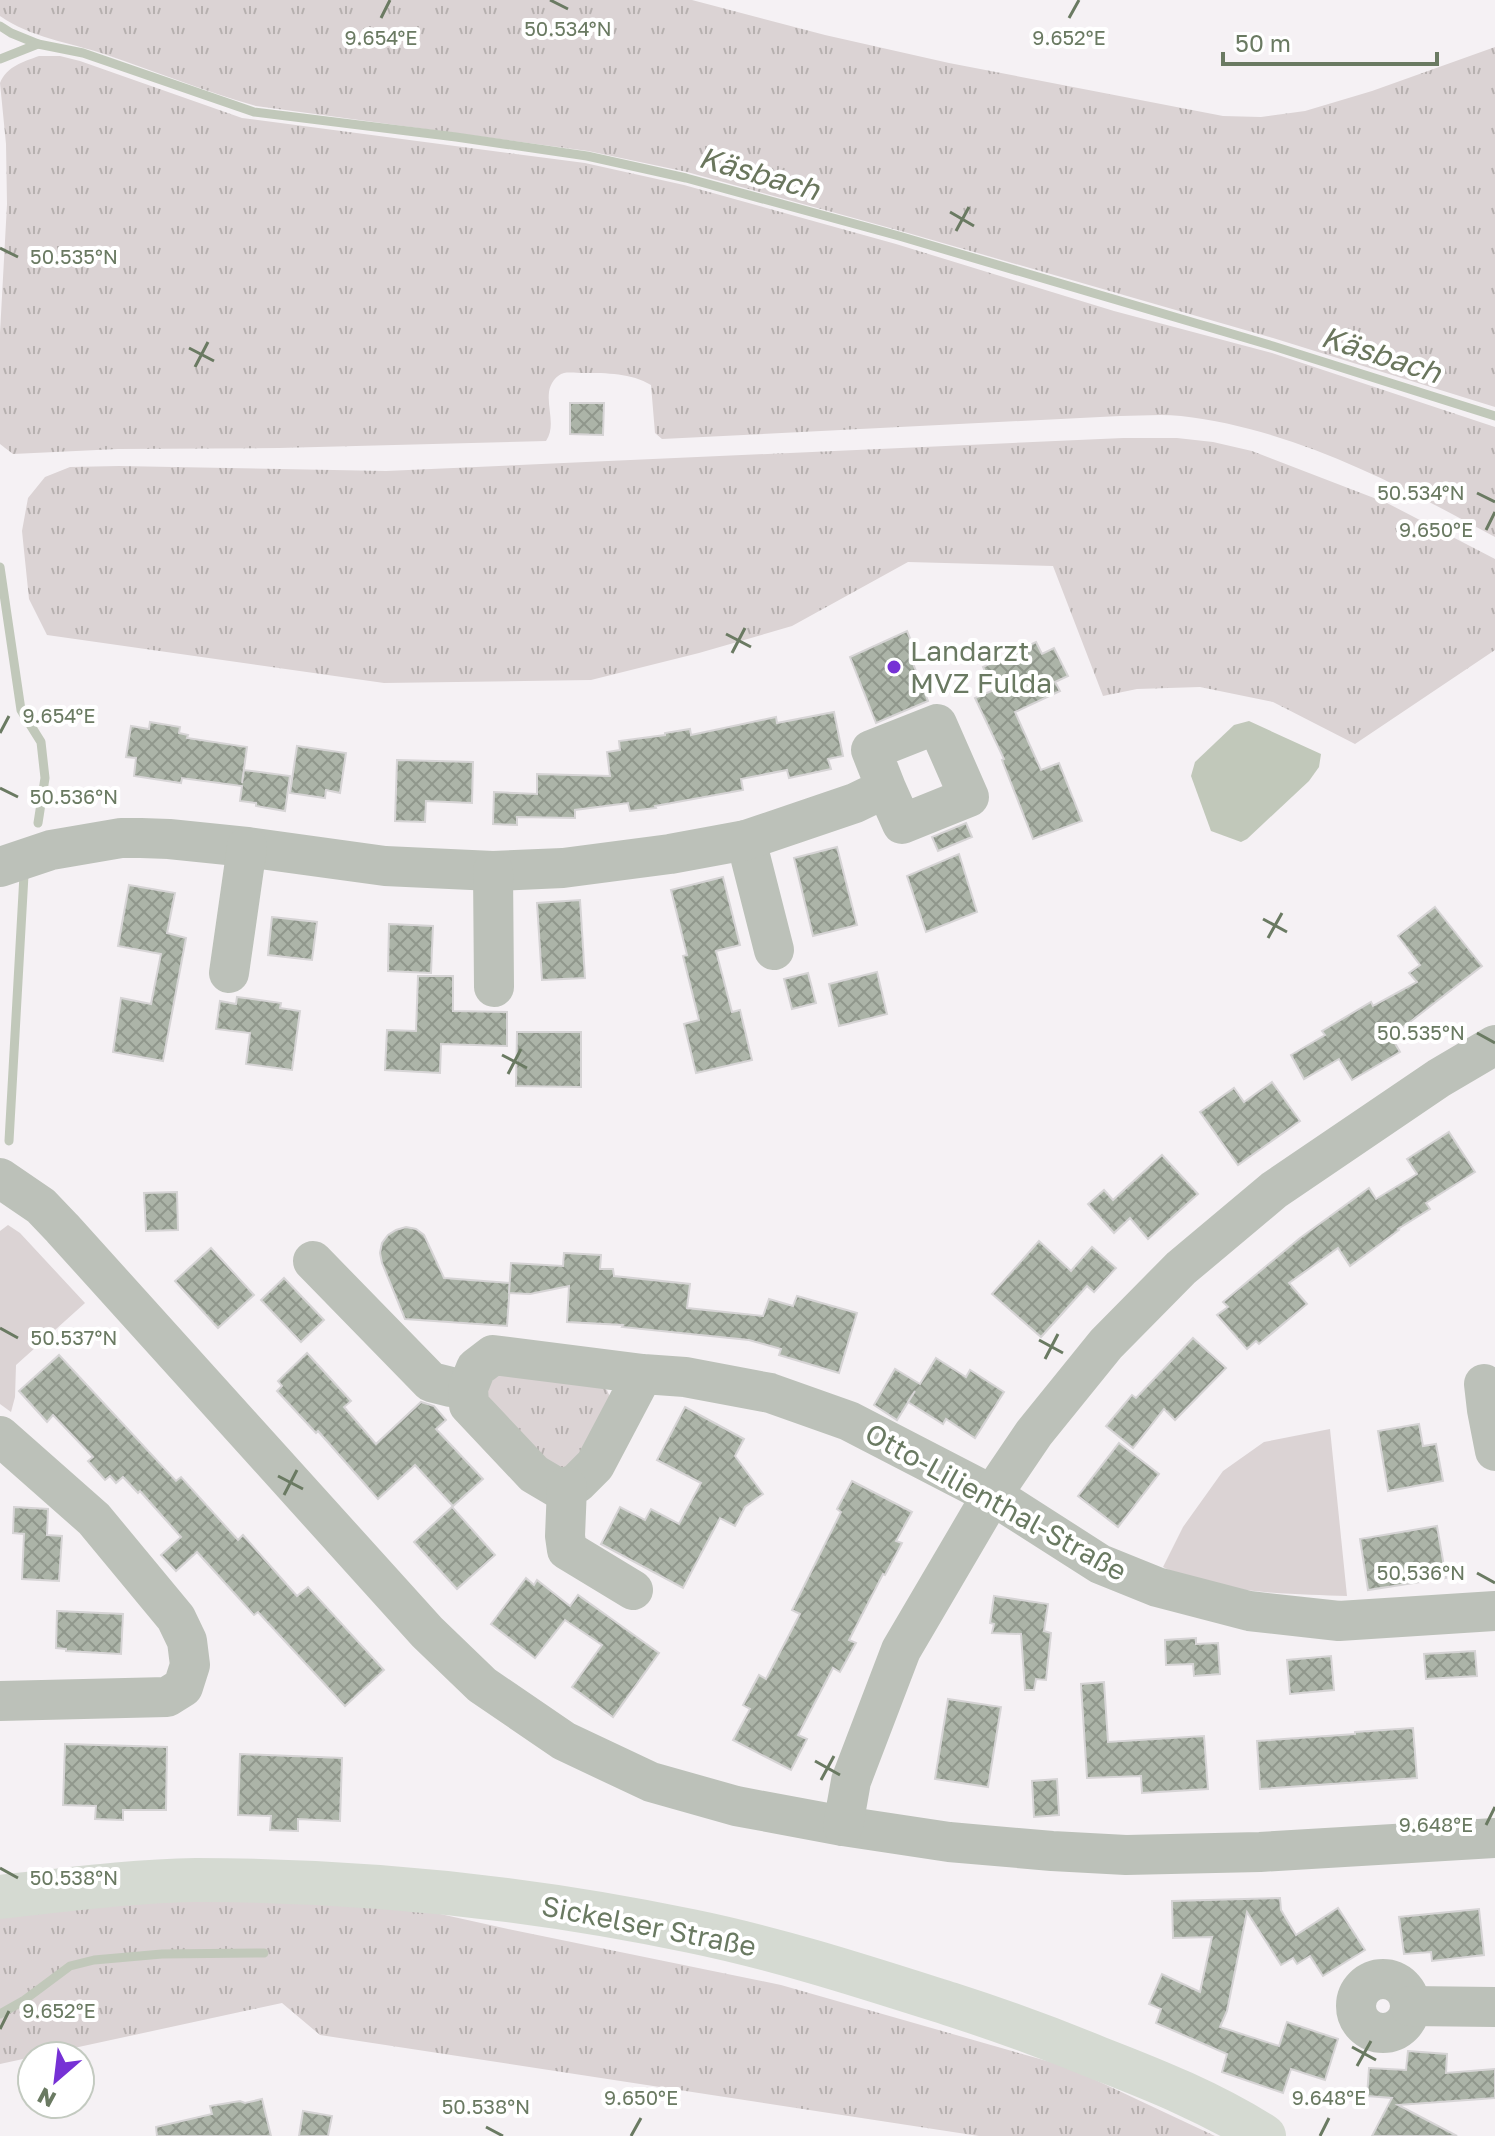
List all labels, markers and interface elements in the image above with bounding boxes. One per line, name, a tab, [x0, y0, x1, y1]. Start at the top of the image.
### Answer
text: 50.534°N	[524, 16, 612, 40]
scale bar	[1223, 16, 1437, 66]
text: 9.654°E	[345, 25, 418, 49]
text: 9.652°E	[1032, 25, 1106, 49]
text: 50 m	[1235, 28, 1291, 57]
water label: Käsbach	[695, 139, 825, 208]
text: 50.535°N	[30, 244, 118, 268]
water label: Käsbach	[1317, 318, 1447, 391]
text: 50.534°N	[1377, 480, 1465, 504]
text: 9.650°E	[1399, 517, 1473, 541]
place label: Landarzt MVZ Fulda	[910, 634, 1052, 699]
marker: Landarzt MVZ Fulda	[885, 658, 903, 676]
text: 9.654°E	[23, 703, 96, 727]
text: 50.536°N	[30, 784, 118, 808]
text: 50.535°N	[1377, 1020, 1465, 1044]
text: 50.537°N	[31, 1325, 117, 1349]
street label: Otto-Lilienthal-Straße	[860, 1416, 1133, 1587]
text: 50.536°N	[1377, 1560, 1465, 1584]
text: 9.648°E	[1399, 1812, 1473, 1836]
text: 50.538°N	[30, 1865, 118, 1889]
street label: Sickelser Straße	[539, 1889, 759, 1962]
text: 9.652°E	[22, 1998, 96, 2022]
north arrow	[16, 2040, 96, 2120]
text: N	[33, 2082, 60, 2114]
text: 9.650°E	[604, 2085, 678, 2109]
text: 9.648°E	[1292, 2085, 1366, 2109]
text: 50.538°N	[442, 2094, 530, 2118]

